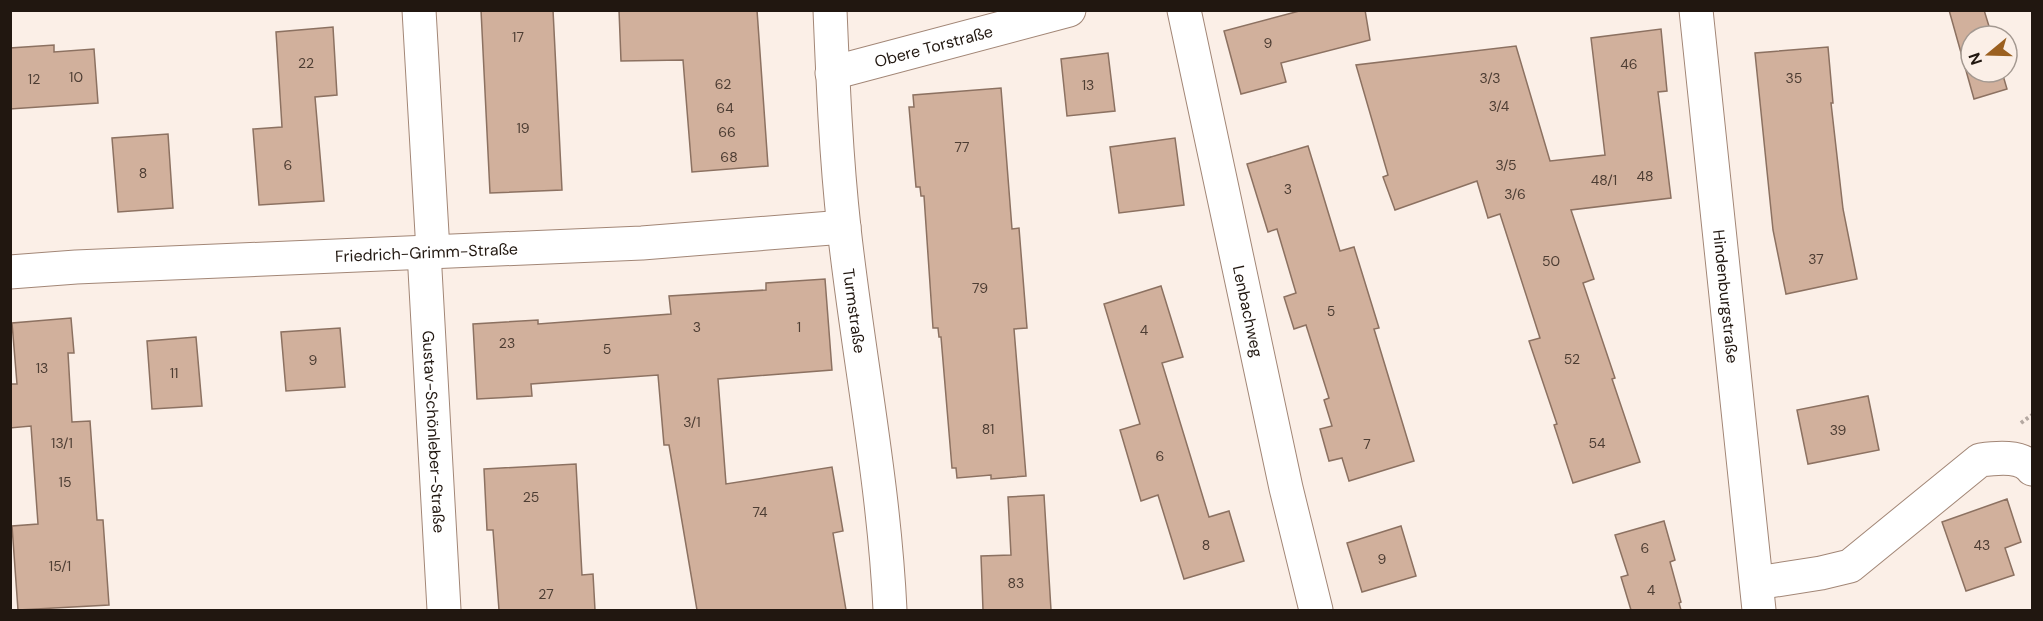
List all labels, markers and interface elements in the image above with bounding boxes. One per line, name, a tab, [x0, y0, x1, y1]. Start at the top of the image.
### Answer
street label: Obere Torstraße	[872, 21, 995, 72]
north arrow	[1959, 24, 2019, 84]
house number: 17	[512, 28, 524, 46]
house number: 9	[1264, 34, 1273, 52]
text: N	[1963, 50, 1987, 68]
house number: 22	[298, 54, 314, 72]
house number: 46	[1620, 55, 1638, 73]
house number: 10	[69, 68, 83, 86]
house number: 3/3	[1480, 69, 1500, 87]
house number: 35	[1786, 69, 1802, 87]
house number: 12	[28, 70, 40, 88]
house number: 62	[715, 75, 731, 93]
house number: 13	[1082, 76, 1094, 94]
house number: 3/4	[1489, 97, 1510, 115]
house number: 64	[716, 99, 734, 117]
house number: 19	[516, 119, 530, 137]
house number: 66	[718, 123, 736, 141]
house number: 77	[955, 138, 969, 156]
house number: 68	[720, 148, 738, 166]
house number: 6	[284, 156, 292, 174]
house number: 3/5	[1495, 156, 1517, 174]
house number: 8	[139, 164, 147, 182]
house number: 48	[1636, 167, 1654, 185]
house number: 48/1	[1591, 171, 1617, 189]
house number: 3	[1284, 180, 1292, 198]
house number: 3/6	[1504, 185, 1526, 203]
street label: Hindenburgstraße	[1708, 229, 1743, 364]
street label: Friedrich-Grimm-Straße	[335, 238, 518, 267]
house number: 37	[1808, 250, 1824, 268]
house number: 50	[1542, 252, 1560, 270]
street label: Lenbachweg	[1228, 263, 1268, 359]
street label: Turmstraße	[838, 267, 870, 355]
house number: 79	[972, 279, 988, 297]
house number: 5	[1327, 302, 1335, 320]
house number: 3	[693, 318, 701, 336]
house number: 1	[797, 318, 801, 336]
house number: 4	[1140, 321, 1149, 339]
street label: Gustav-Schönleber-Straße	[417, 330, 450, 534]
house number: 23	[499, 334, 515, 352]
house number: 5	[603, 340, 611, 358]
house number: 52	[1564, 350, 1580, 368]
house number: 9	[309, 351, 318, 369]
house number: 13	[36, 359, 48, 377]
house number: 11	[170, 364, 178, 382]
house number: 3/1	[683, 413, 701, 431]
house number: 81	[982, 420, 994, 438]
house number: 39	[1830, 421, 1847, 439]
house number: 13/1	[51, 434, 73, 452]
house number: 54	[1588, 434, 1606, 452]
house number: 7	[1363, 435, 1371, 453]
house number: 6	[1156, 447, 1164, 465]
house number: 15	[59, 473, 71, 491]
house number: 25	[523, 488, 539, 506]
house number: 74	[752, 503, 768, 521]
house number: 8	[1202, 536, 1210, 554]
house number: 43	[1974, 536, 1990, 554]
house number: 6	[1641, 539, 1649, 557]
house number: 9	[1378, 550, 1387, 568]
house number: 15/1	[49, 557, 71, 575]
house number: 83	[1008, 574, 1024, 592]
house number: 4	[1647, 581, 1656, 599]
house number: 27	[538, 585, 554, 603]

